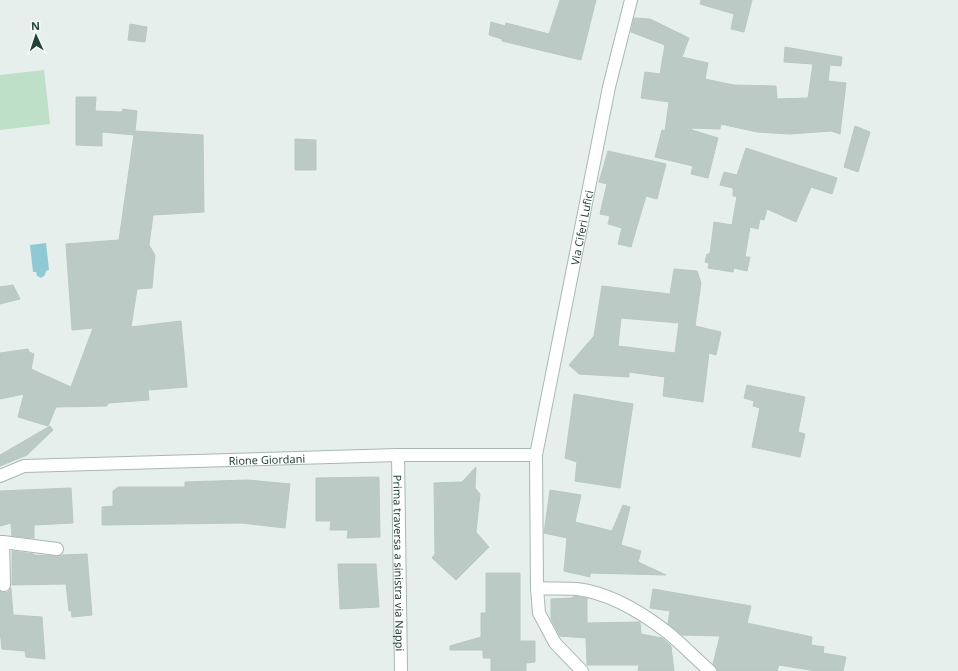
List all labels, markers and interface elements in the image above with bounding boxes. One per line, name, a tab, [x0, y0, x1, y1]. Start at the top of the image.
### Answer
north arrow	[16, 16, 56, 56]
text: N	[31, 18, 40, 33]
street label: Via Ciferi Lufici	[566, 189, 596, 266]
street label: Rione Giordani	[228, 450, 305, 467]
street label: Prima traversa a sinistra via Nappi	[391, 475, 408, 651]

